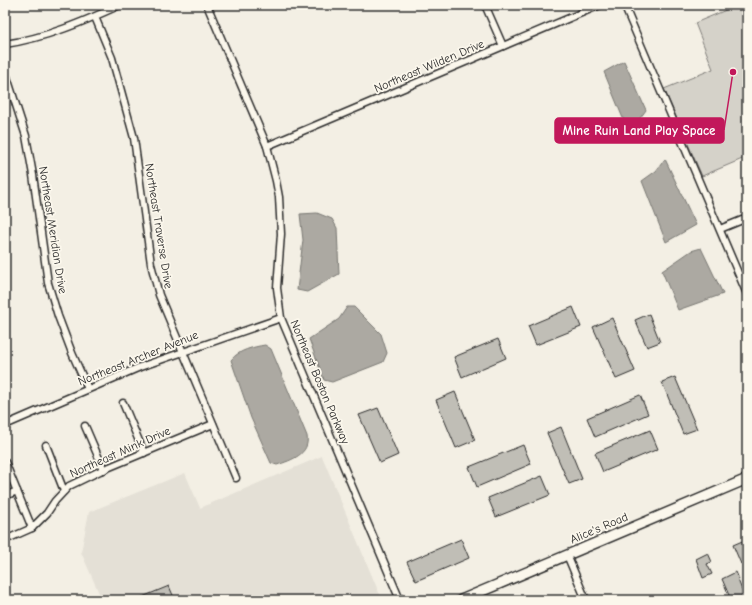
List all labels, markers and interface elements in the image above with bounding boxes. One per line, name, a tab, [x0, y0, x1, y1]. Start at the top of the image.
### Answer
street label: Northeast Wilden Drive	[372, 36, 486, 96]
callout: Mine Ruin Land Play Space	[555, 118, 724, 143]
text: Mine Ruin Land Play Space	[562, 123, 716, 138]
street label: Northeast Traverse Drive	[142, 162, 176, 290]
street label: Northeast Meridian Drive	[36, 165, 70, 295]
street label: Northeast Boston Parkway	[287, 318, 353, 447]
street label: Northeast Archer Avenue	[76, 327, 200, 389]
street label: Northeast Mink Drive	[68, 424, 172, 480]
street label: Alice's Road	[568, 510, 630, 546]

